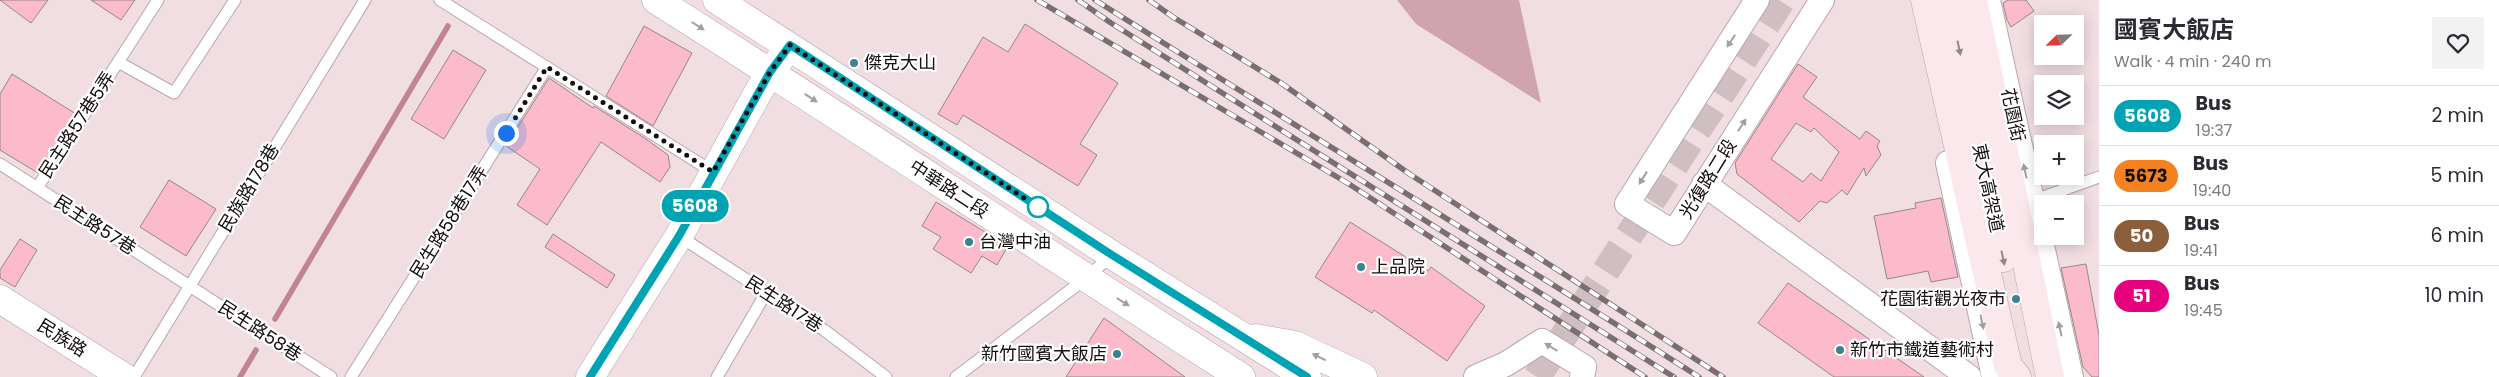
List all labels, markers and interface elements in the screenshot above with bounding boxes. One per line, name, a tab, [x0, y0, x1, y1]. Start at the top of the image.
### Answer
text: 國賓大飯店	[2114, 13, 2234, 46]
north arrow	[2034, 15, 2084, 65]
map controls	[2034, 15, 2084, 245]
button: heart	[2432, 17, 2484, 69]
one-way arrow	[691, 21, 704, 31]
one-way arrow	[1726, 34, 1735, 47]
one-way arrow	[1955, 40, 1963, 56]
place label: 傑克大山	[864, 50, 936, 75]
text: Walk · 4 min · 240 m	[2114, 50, 2272, 73]
marker: 傑克大山	[848, 57, 860, 69]
street label: 民主路57巷5弄	[33, 67, 120, 183]
button: layers	[2034, 75, 2084, 125]
street label: 花園街	[1996, 86, 2031, 144]
text: Bus	[2196, 90, 2232, 117]
one-way arrow	[804, 94, 818, 103]
text: 2 min	[2432, 102, 2484, 129]
text: 5608	[2124, 103, 2171, 128]
one-way arrow	[1738, 118, 1747, 131]
text: 19:37	[2196, 119, 2232, 142]
your location	[494, 121, 519, 146]
street label: 光復路二段	[1673, 134, 1742, 224]
button: +	[2034, 135, 2084, 185]
street label: 民族路178巷	[212, 139, 285, 237]
street label: 東大高架道	[1967, 141, 2010, 235]
text: Bus	[2193, 150, 2229, 177]
street label: 中華路二段	[905, 154, 994, 224]
street label: 民生路58巷17弄	[404, 161, 493, 283]
text: 5 min	[2431, 162, 2484, 189]
one-way arrow	[2021, 163, 2029, 178]
text: 5673	[2124, 163, 2168, 188]
one-way arrow	[1639, 171, 1648, 184]
text: 19:40	[2193, 179, 2231, 202]
street label: 民主路57巷	[49, 189, 141, 260]
line badge: 5608	[660, 190, 730, 222]
text: 5608	[672, 193, 718, 218]
button: −	[2034, 195, 2084, 245]
unlabelled marker	[1027, 196, 1049, 218]
text: Bus	[2184, 210, 2220, 237]
text: 6 min	[2430, 222, 2484, 249]
text: 50	[2130, 223, 2153, 248]
place label: 台灣中油	[979, 229, 1051, 254]
marker: 台灣中油	[963, 236, 975, 248]
text: 19:41	[2184, 239, 2218, 262]
one-way arrow	[1999, 251, 2007, 266]
place label: 上品院	[1371, 254, 1425, 279]
marker: 上品院	[1355, 261, 1367, 273]
street label: 民生路17巷	[741, 269, 828, 338]
text: Bus	[2184, 270, 2220, 297]
text: 10 min	[2425, 282, 2484, 309]
text: 51	[2132, 283, 2151, 308]
place label: 花園街觀光夜市	[1880, 286, 2006, 311]
marker: 花園街觀光夜市	[2010, 293, 2022, 305]
street label: 民生路58巷	[214, 294, 307, 367]
one-way arrow	[1116, 298, 1129, 307]
text: 19:45	[2184, 299, 2223, 322]
street label: 民族路	[33, 313, 92, 362]
one-way arrow	[1978, 314, 1986, 329]
one-way arrow	[2056, 322, 2064, 337]
place label: 新竹市鐵道藝術村	[1850, 337, 1994, 362]
place label: 新竹國賓大飯店	[981, 341, 1107, 366]
one-way arrow	[1545, 342, 1558, 351]
marker: 新竹市鐵道藝術村	[1834, 344, 1846, 356]
marker: 新竹國賓大飯店	[1111, 348, 1123, 360]
one-way arrow	[1311, 353, 1326, 361]

